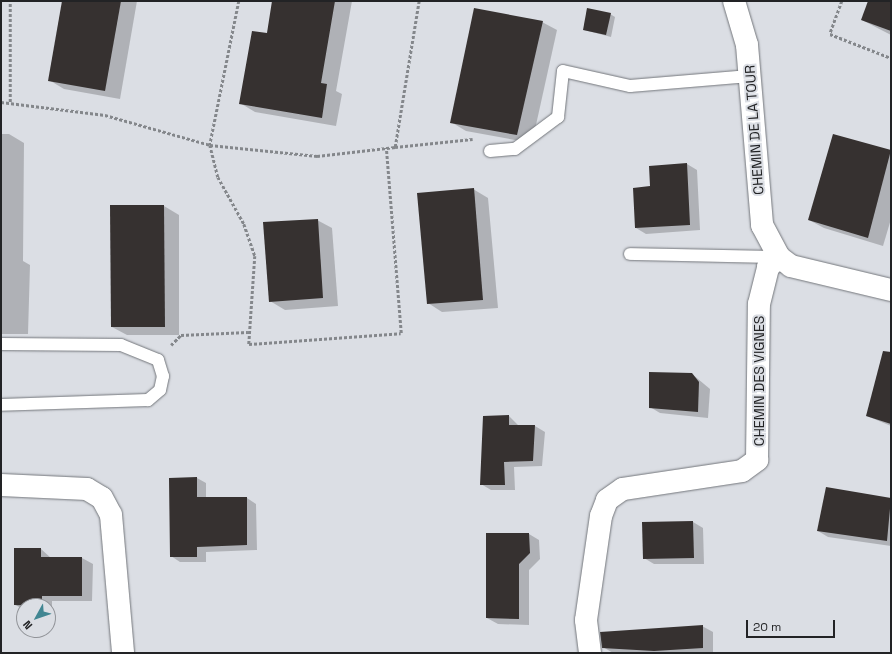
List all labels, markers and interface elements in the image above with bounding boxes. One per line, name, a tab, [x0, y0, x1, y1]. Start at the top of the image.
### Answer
street label: CHEMIN DE LA TOUR	[741, 64, 767, 196]
street label: CHEMIN DES VIGNES	[751, 316, 767, 446]
north arrow	[16, 598, 56, 638]
scale bar	[748, 612, 837, 638]
text: N	[20, 618, 35, 632]
text: 20 m	[753, 619, 781, 635]

